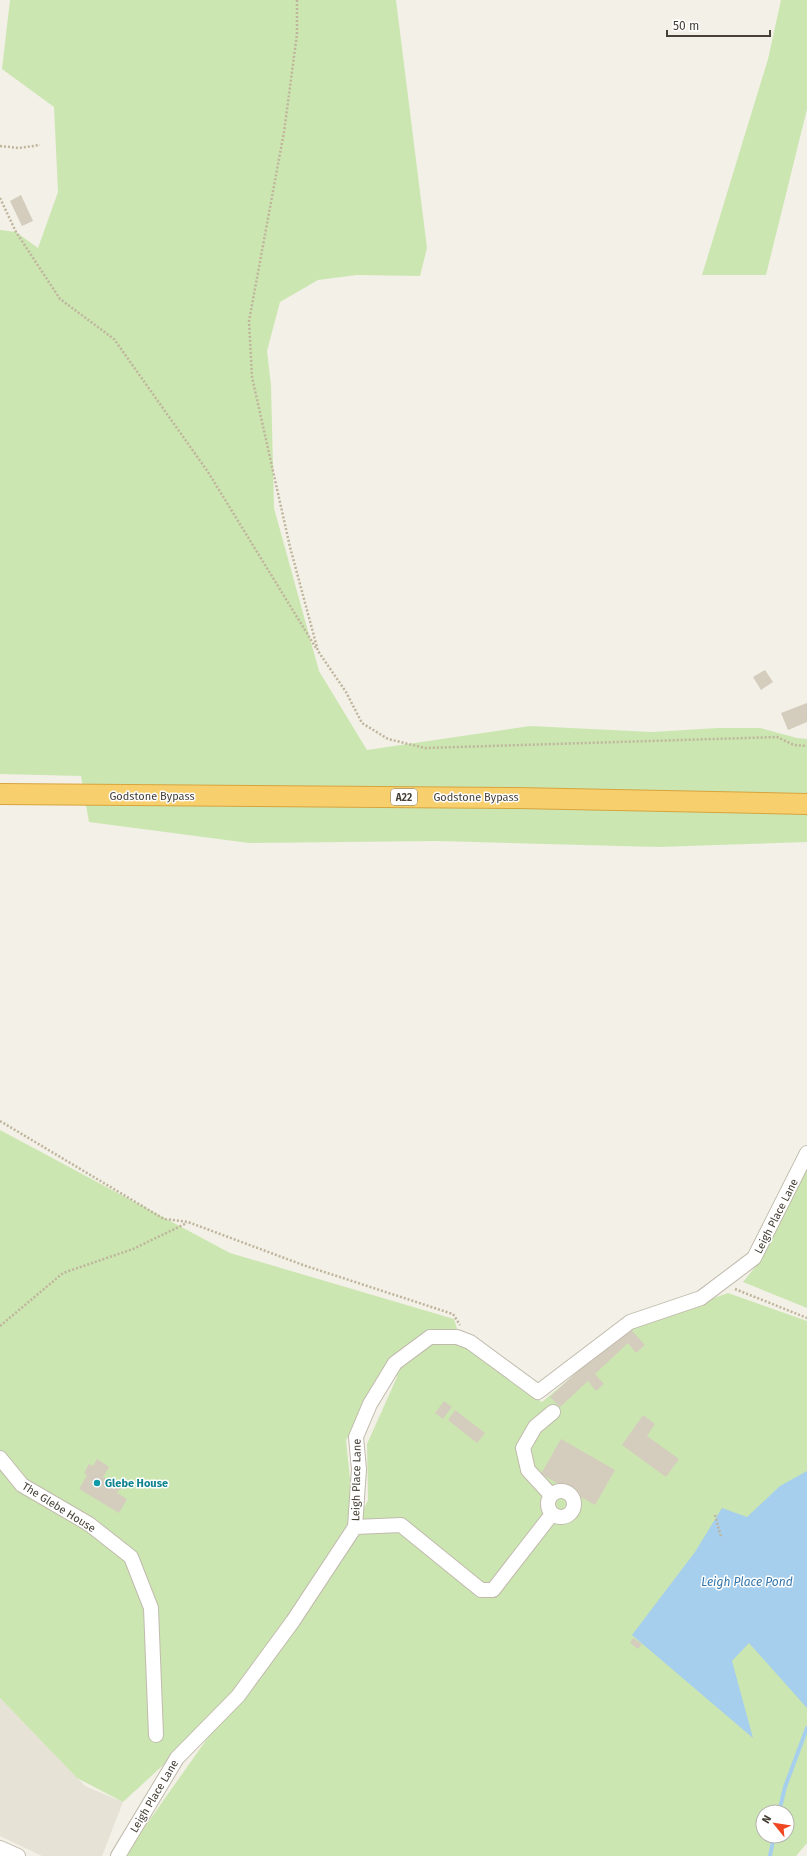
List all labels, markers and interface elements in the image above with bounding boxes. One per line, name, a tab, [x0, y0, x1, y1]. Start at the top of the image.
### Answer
scale bar	[667, 12, 770, 38]
text: 50 m	[673, 19, 699, 33]
road number: A22	[391, 789, 417, 805]
street label: Godstone Bypass	[109, 790, 195, 803]
street label: Godstone Bypass	[433, 791, 519, 804]
street label: Leigh Place Lane	[752, 1176, 801, 1256]
street label: Leigh Place Lane	[349, 1439, 364, 1521]
place label: Glebe House	[105, 1477, 168, 1490]
marker: Glebe House	[92, 1478, 102, 1488]
street label: The Glebe House	[20, 1480, 98, 1535]
water label: Leigh Place Pond	[701, 1575, 793, 1589]
street label: Leigh Place Lane	[128, 1758, 181, 1835]
north arrow	[755, 1804, 795, 1844]
text: N	[759, 1813, 774, 1826]

